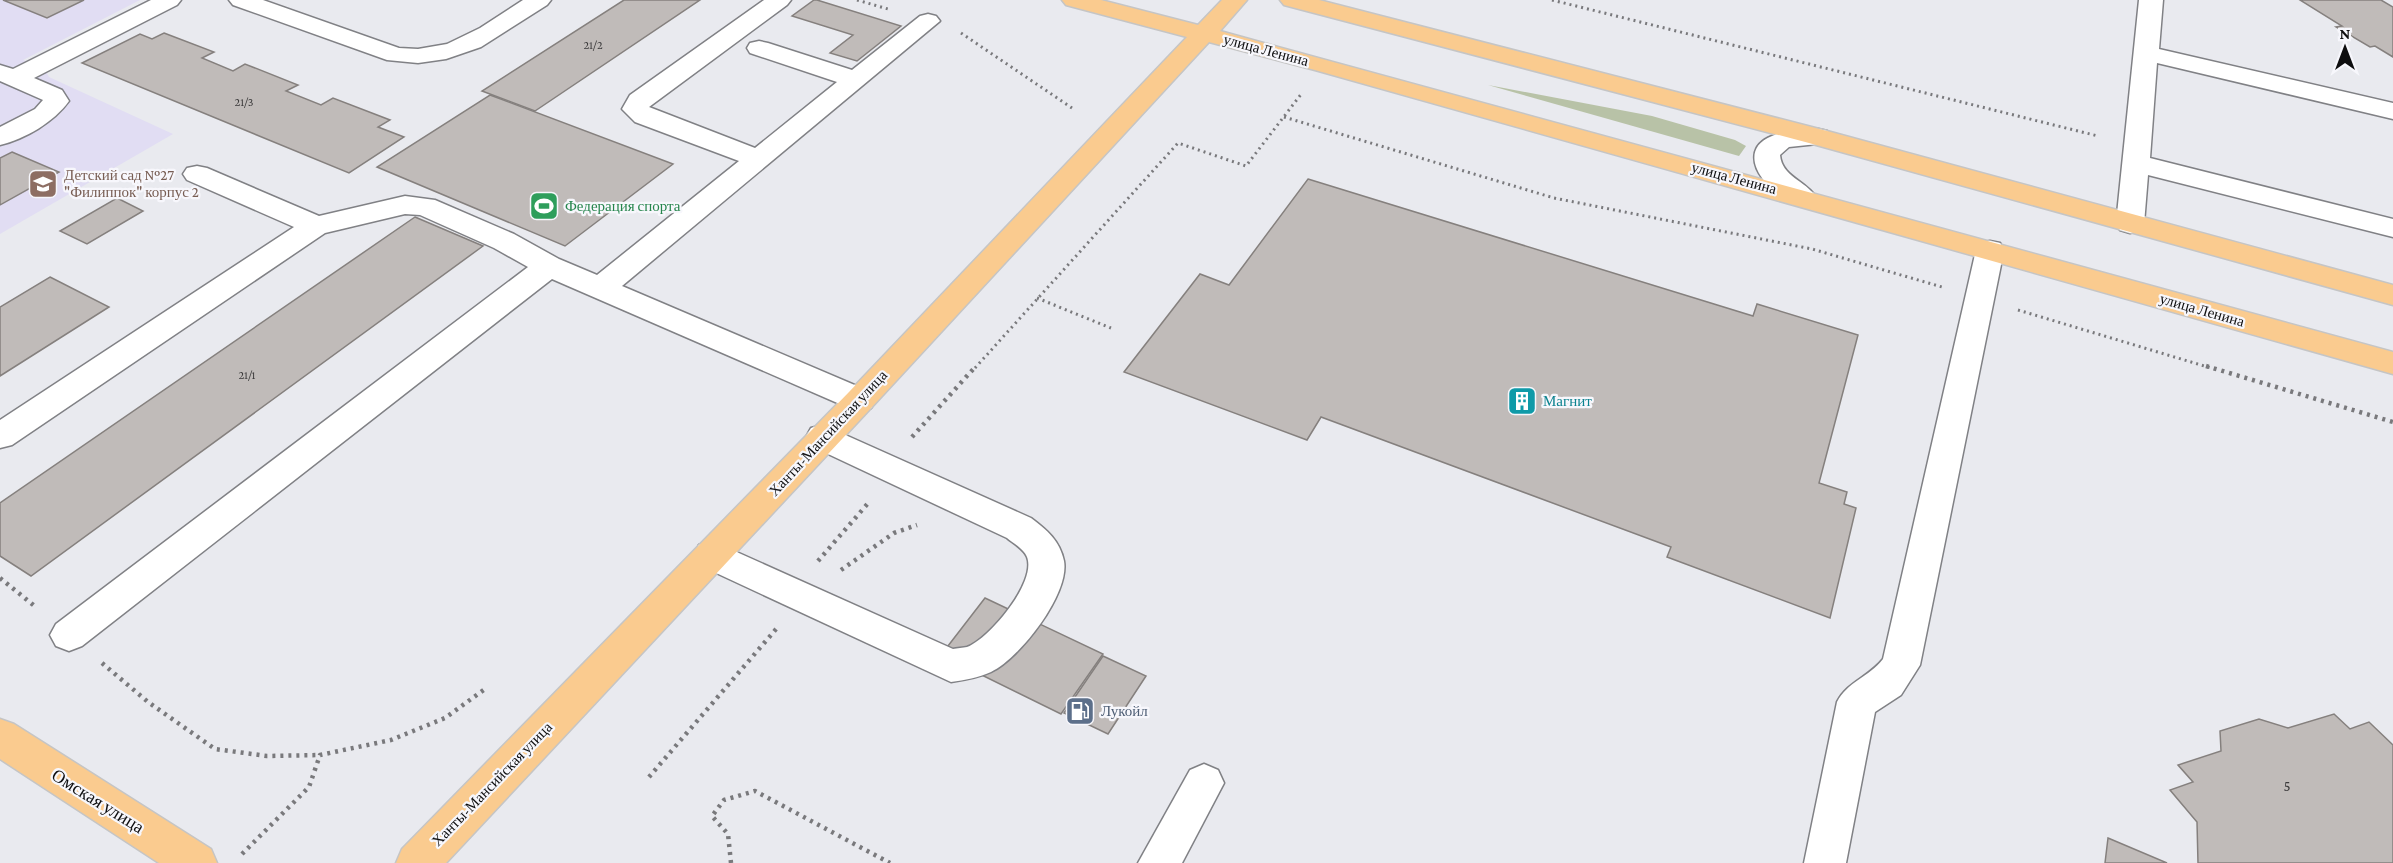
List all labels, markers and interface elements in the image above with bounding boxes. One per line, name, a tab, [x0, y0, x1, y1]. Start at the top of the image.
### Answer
north arrow	[2315, 18, 2375, 78]
text: N	[2340, 25, 2351, 42]
street label: улица Ленина	[1222, 31, 1311, 69]
house number: 21/2	[583, 38, 603, 52]
house number: 21/3	[234, 95, 254, 109]
street label: улица Ленина	[1690, 159, 1779, 197]
place label: Детский сад №27 "Филиппок" корпус 2	[64, 167, 199, 200]
school or university icon: Детский сад №27 "Филиппок" корпус 2	[27, 168, 59, 200]
sports icon: Федерация спорта	[528, 190, 560, 222]
place label: Федерация спорта	[565, 198, 681, 214]
street label: улица Ленина	[2158, 290, 2246, 330]
street label: Ханты-Мансийская улица	[766, 367, 891, 499]
house number: 21/1	[238, 368, 256, 382]
building icon: Магнит	[1506, 385, 1538, 417]
place label: Магнит	[1543, 393, 1592, 409]
fuel station icon: Лукойл	[1064, 695, 1096, 727]
place label: Лукойл	[1101, 703, 1148, 719]
street label: Ханты-Мансийская улица	[429, 719, 555, 849]
street label: Омская улица	[48, 765, 148, 837]
house number: 5	[2283, 778, 2291, 794]

